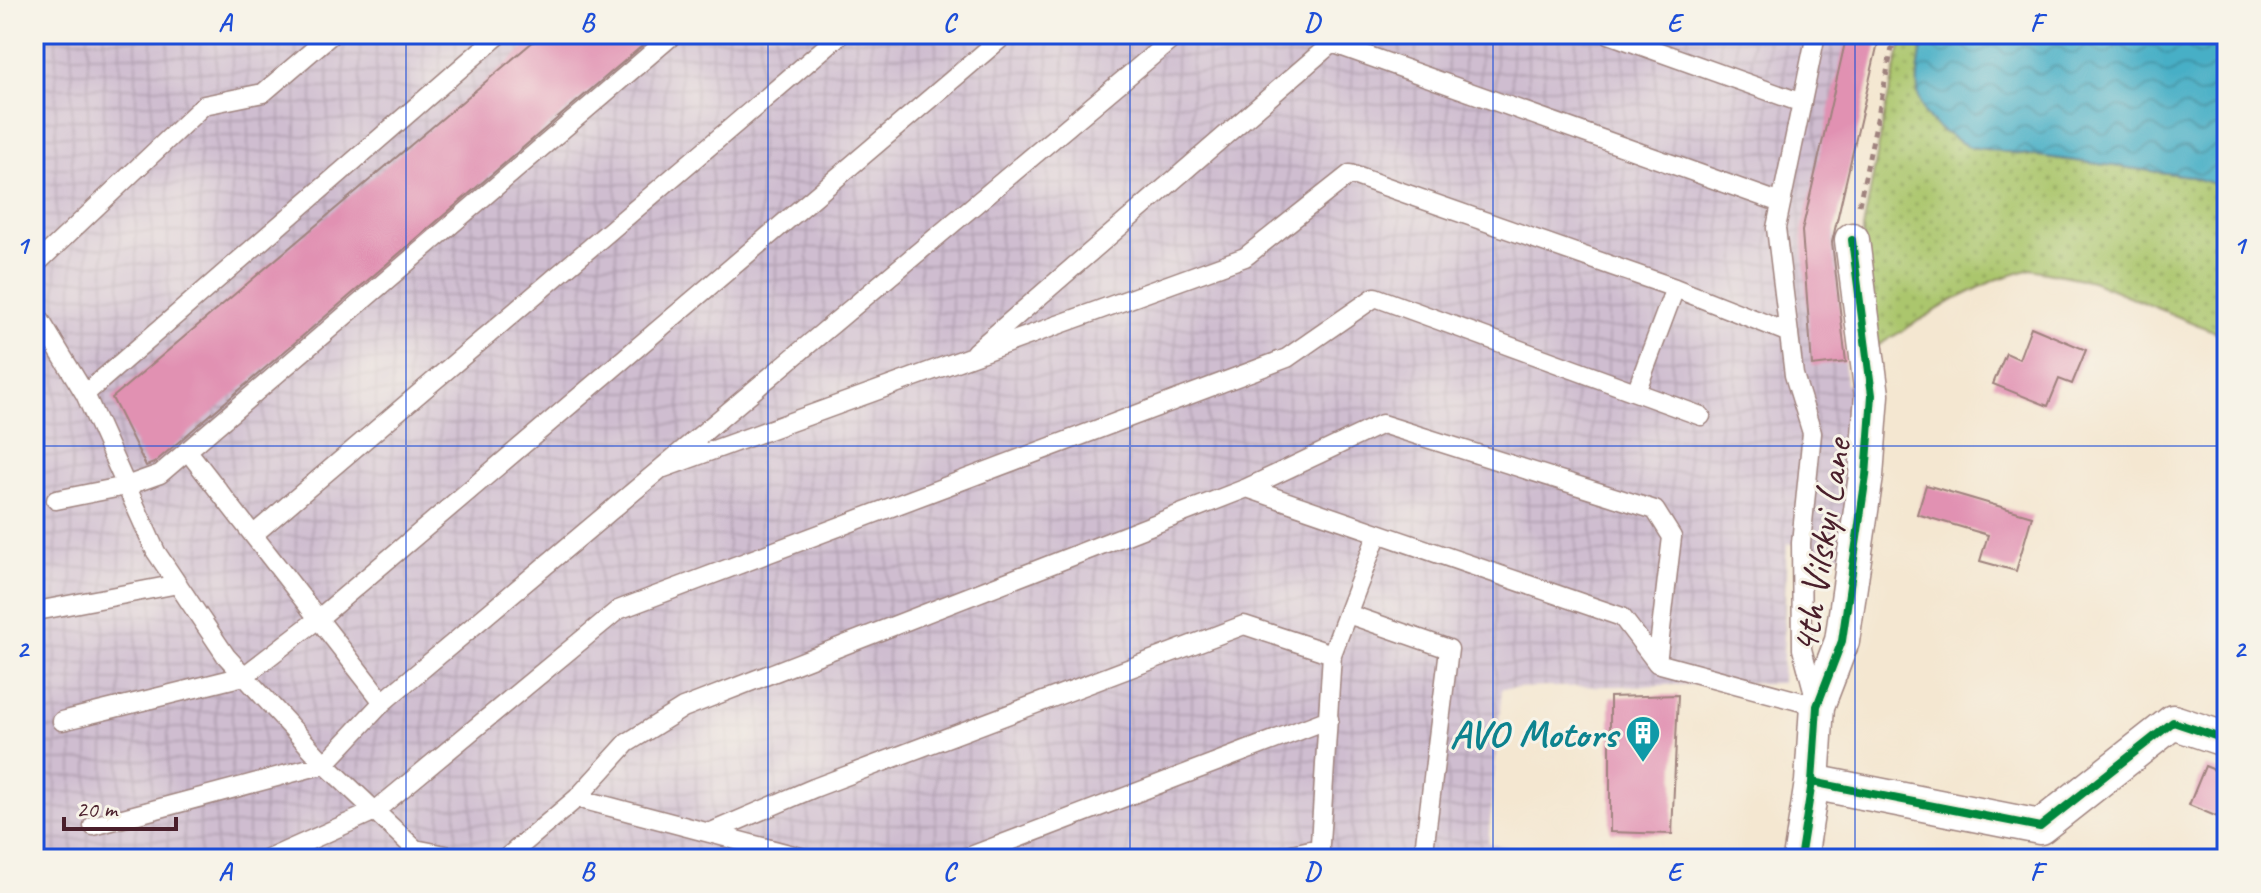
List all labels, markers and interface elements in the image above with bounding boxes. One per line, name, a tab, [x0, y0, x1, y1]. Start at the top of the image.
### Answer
text: A	[218, 6, 233, 39]
text: B	[580, 6, 596, 39]
text: C	[943, 6, 959, 39]
text: D	[1304, 6, 1322, 39]
text: E	[1667, 6, 1685, 39]
text: F	[2030, 6, 2048, 39]
text: 1	[16, 229, 31, 262]
text: 1	[2233, 229, 2248, 262]
street label: 4th Vilskyi Lane	[1779, 432, 1863, 657]
text: 2	[16, 632, 30, 665]
text: 2	[2233, 632, 2247, 665]
place label: AVO Motors	[1450, 709, 1621, 759]
building icon: AVO Motors	[1624, 714, 1662, 764]
scale bar	[64, 781, 176, 831]
text: 20 m	[76, 794, 119, 824]
text: A	[218, 855, 233, 888]
text: B	[580, 855, 596, 888]
text: C	[943, 855, 959, 888]
text: D	[1304, 855, 1322, 888]
text: E	[1667, 855, 1685, 888]
text: F	[2030, 855, 2048, 888]

